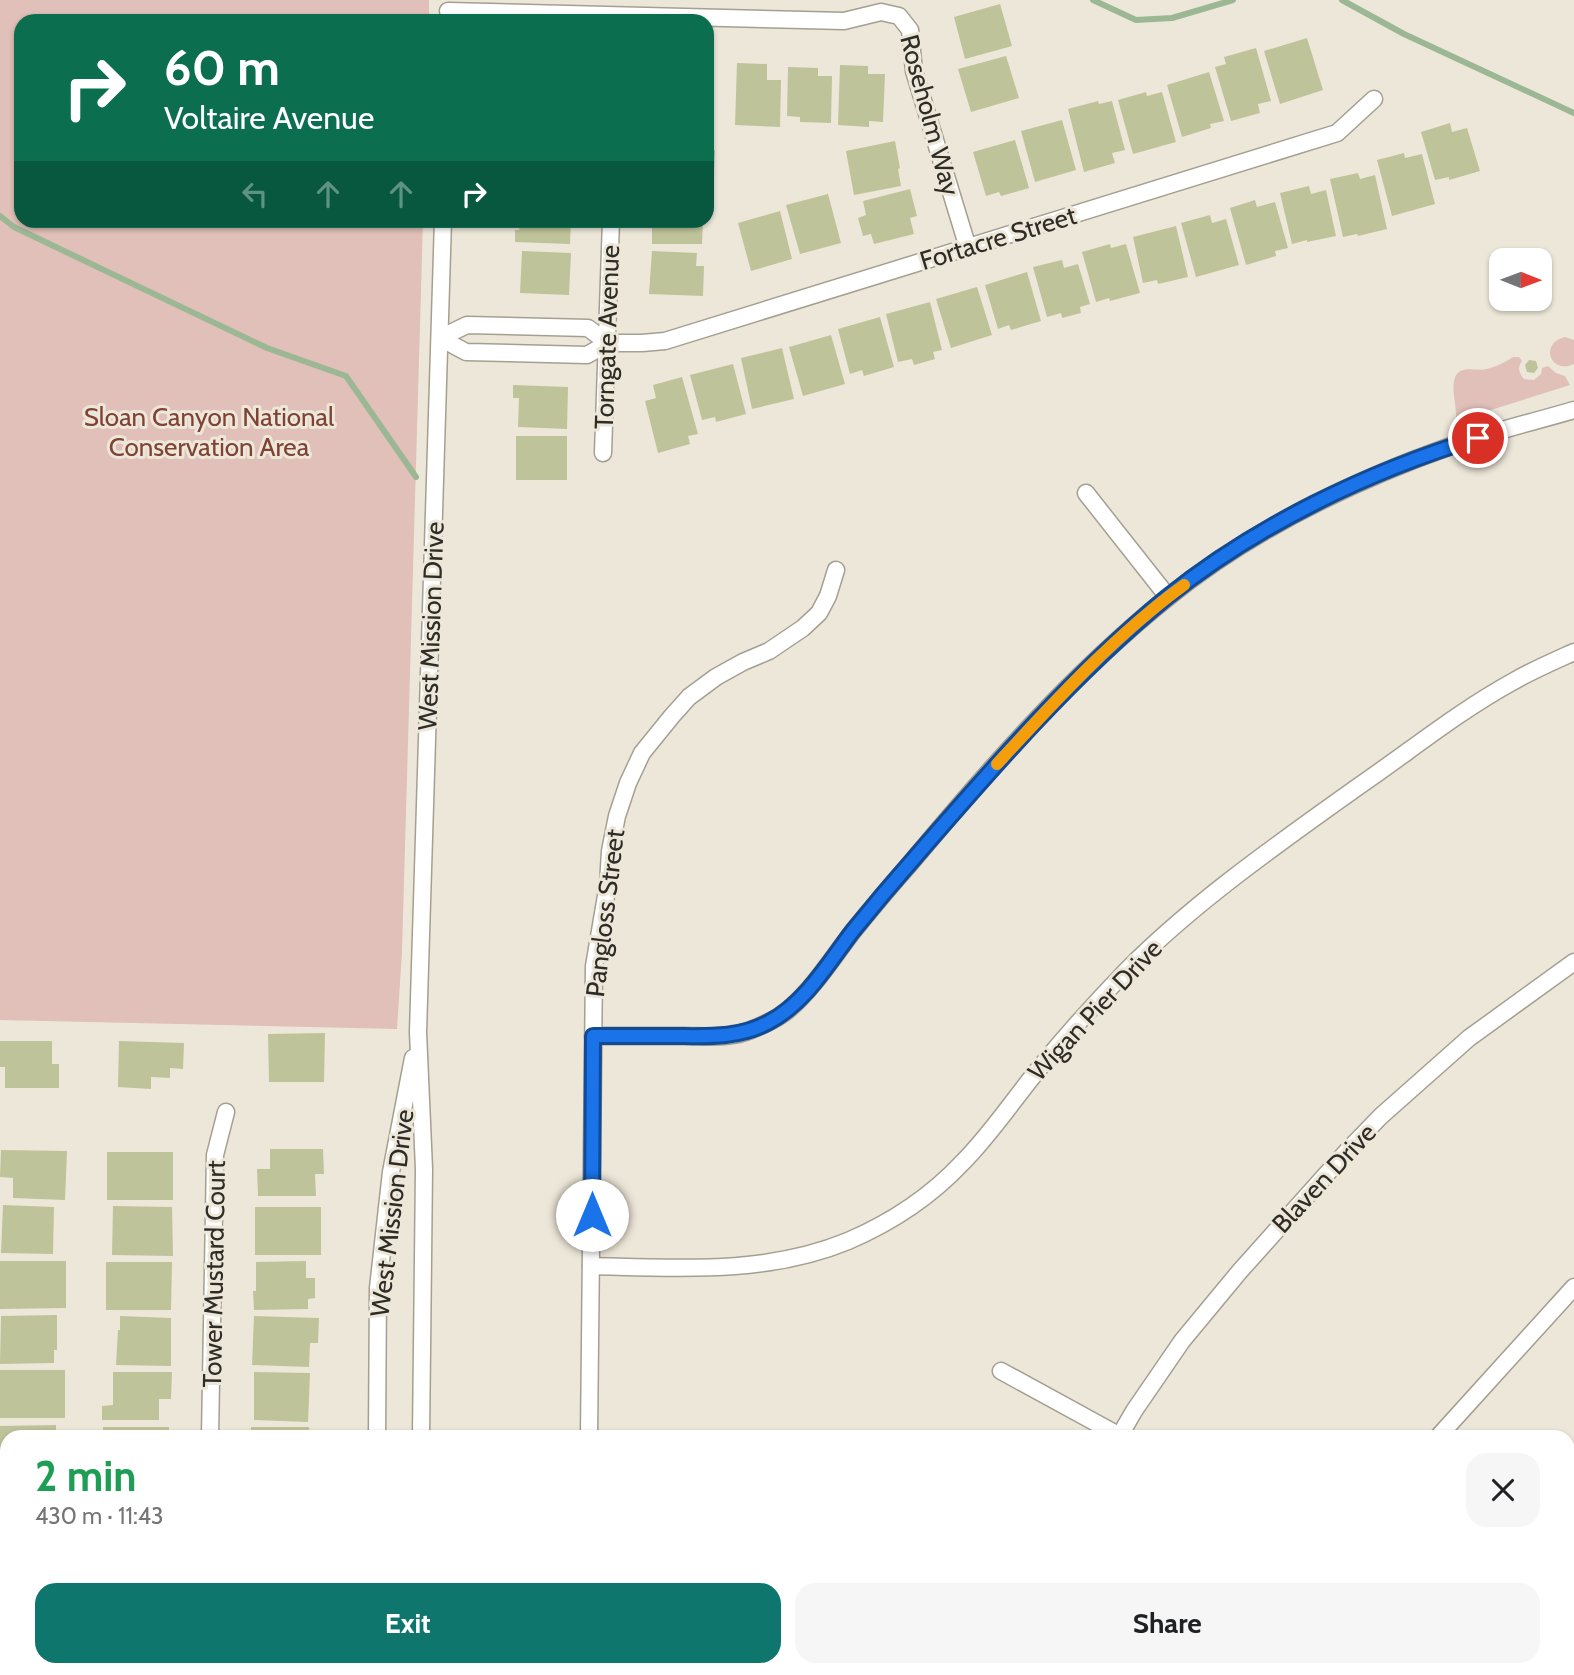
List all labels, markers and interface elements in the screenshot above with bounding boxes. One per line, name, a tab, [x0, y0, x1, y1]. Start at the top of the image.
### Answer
street label: Roseholm Way	[893, 31, 967, 199]
text: 60 m	[164, 38, 280, 97]
icon: right	[49, 42, 140, 133]
text: Voltaire Avenue	[164, 98, 374, 137]
icon: left	[236, 175, 274, 213]
icon: ahead	[309, 175, 347, 213]
icon: ahead	[382, 175, 420, 213]
icon: right	[455, 175, 493, 213]
street label: Fortacre Street	[916, 199, 1080, 277]
street label: Torngate Avenue	[588, 244, 626, 430]
north arrow	[1489, 248, 1552, 312]
map controls	[1489, 248, 1552, 311]
park label: Sloan Canyon National Conservation Area	[84, 401, 334, 463]
pin	[1448, 408, 1508, 468]
icon: arrive	[1459, 419, 1497, 457]
street label: West Mission Drive	[411, 521, 451, 731]
street label: Pangloss Street	[579, 827, 631, 999]
street label: Wigan Pier Drive	[1021, 933, 1169, 1087]
street label: West Mission Drive	[363, 1107, 421, 1319]
street label: Blaven Drive	[1265, 1117, 1383, 1239]
street label: Tower Mustard Court	[196, 1160, 232, 1388]
position arrow	[555, 1178, 629, 1252]
text: 2 min	[35, 1450, 136, 1502]
button: close	[1466, 1453, 1540, 1527]
text: 430 m · 11:43	[35, 1502, 163, 1530]
button: Exit	[35, 1583, 781, 1663]
button: Share	[795, 1583, 1540, 1663]

